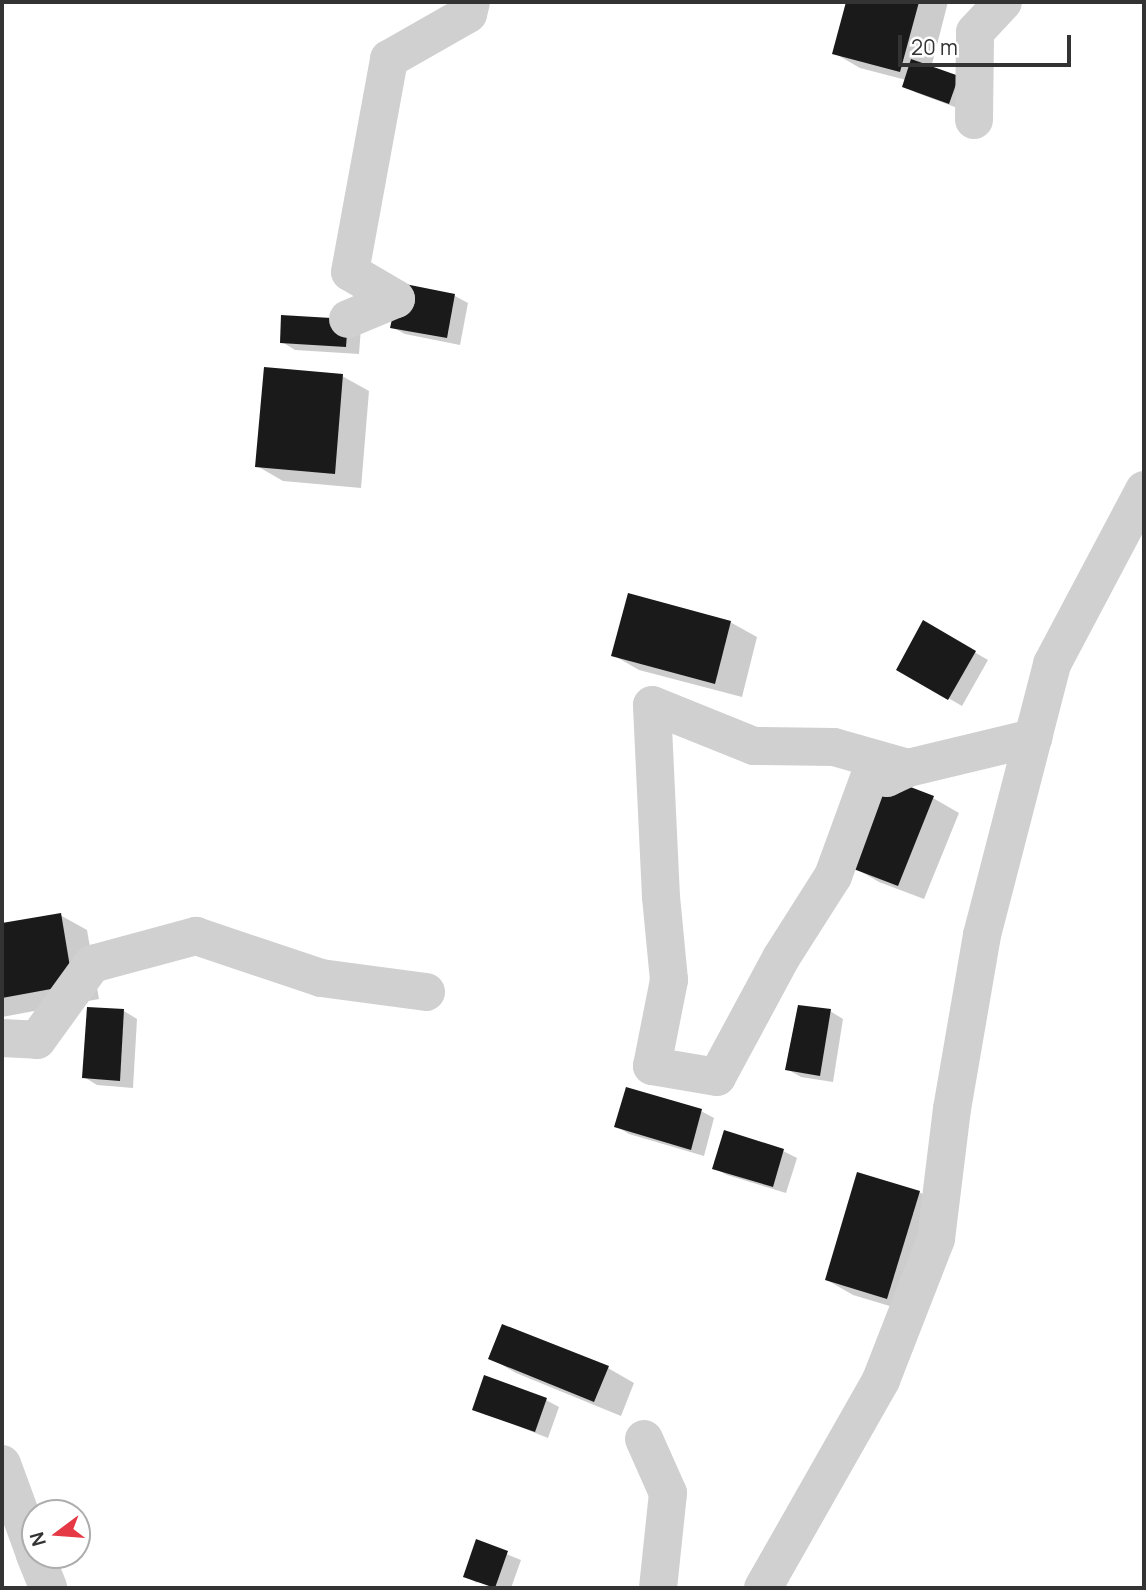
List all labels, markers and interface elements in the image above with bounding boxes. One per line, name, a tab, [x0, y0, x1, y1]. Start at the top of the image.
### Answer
scale bar	[901, 21, 1074, 65]
text: 20 m	[911, 33, 958, 61]
north arrow	[21, 1499, 91, 1569]
text: N	[23, 1529, 52, 1549]

